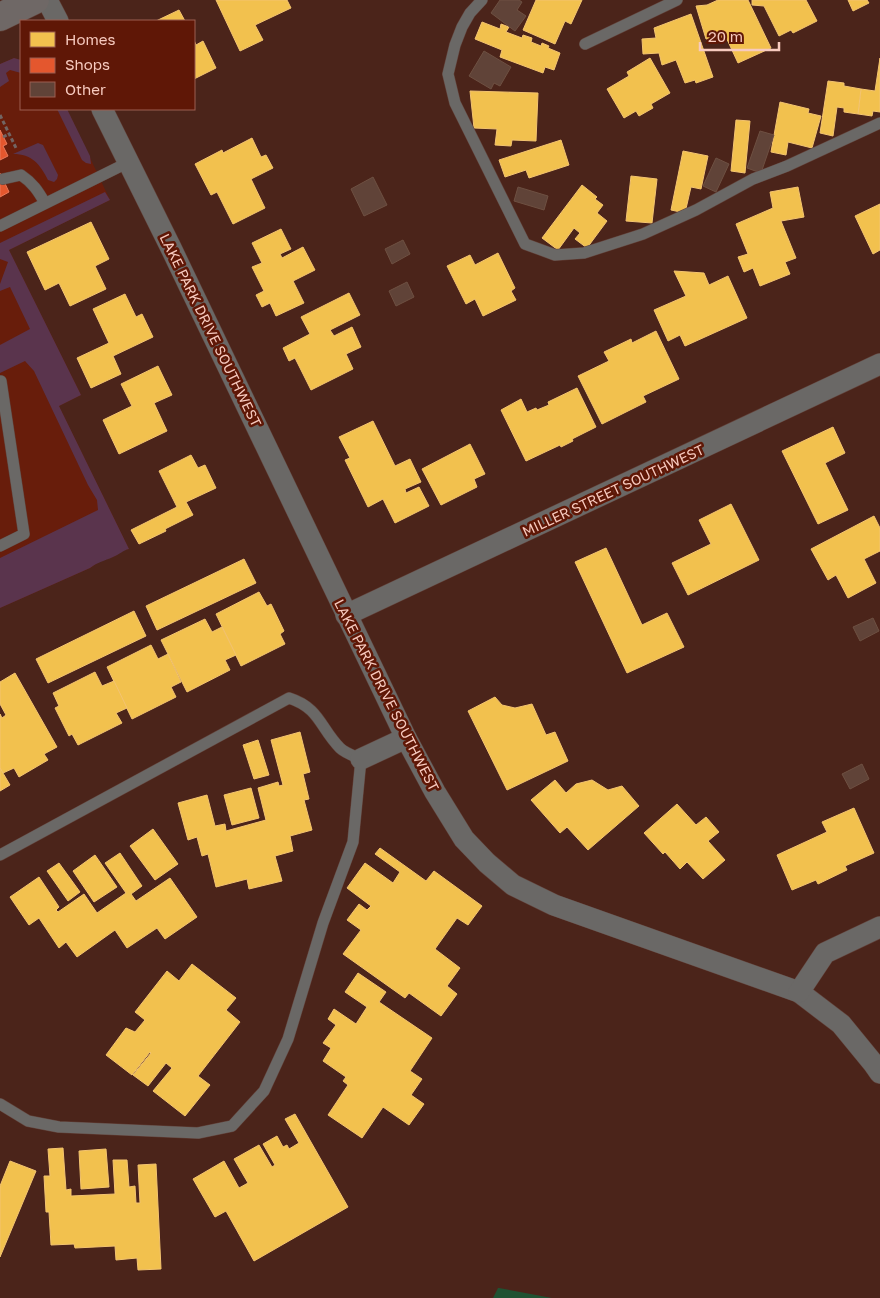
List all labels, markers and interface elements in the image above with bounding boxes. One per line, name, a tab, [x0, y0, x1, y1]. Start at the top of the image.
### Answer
legend	[20, 20, 195, 110]
scale bar	[700, 20, 779, 52]
text: 20 m	[708, 27, 743, 45]
text: Homes	[65, 30, 115, 48]
text: Shops	[65, 55, 110, 73]
text: Other	[65, 80, 106, 98]
street label: LAKE PARK DRIVE SOUTHWEST	[157, 231, 265, 430]
street label: MILLER STREET SOUTHWEST	[519, 440, 707, 540]
street label: LAKE PARK DRIVE SOUTHWEST	[331, 596, 443, 794]

